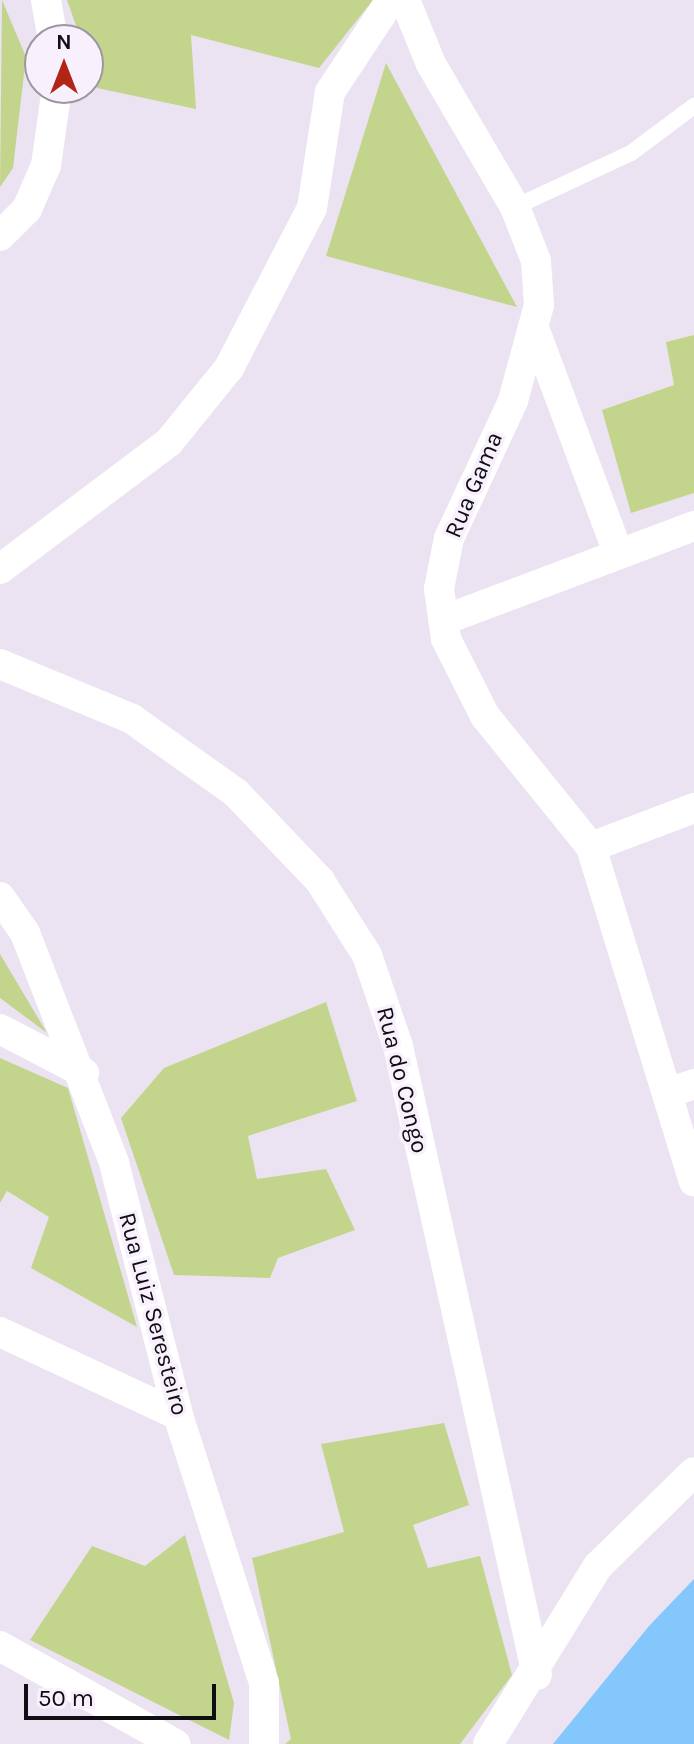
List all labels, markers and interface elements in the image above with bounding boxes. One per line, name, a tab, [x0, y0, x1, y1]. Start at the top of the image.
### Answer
north arrow	[24, 24, 104, 104]
text: N	[56, 29, 72, 55]
street label: Rua Gama	[439, 428, 509, 542]
street label: Rua do Congo	[370, 1004, 434, 1156]
street label: Rua Luiz Seresteiro	[112, 1209, 194, 1419]
scale bar	[28, 1668, 220, 1718]
text: 50 m	[38, 1684, 94, 1712]

